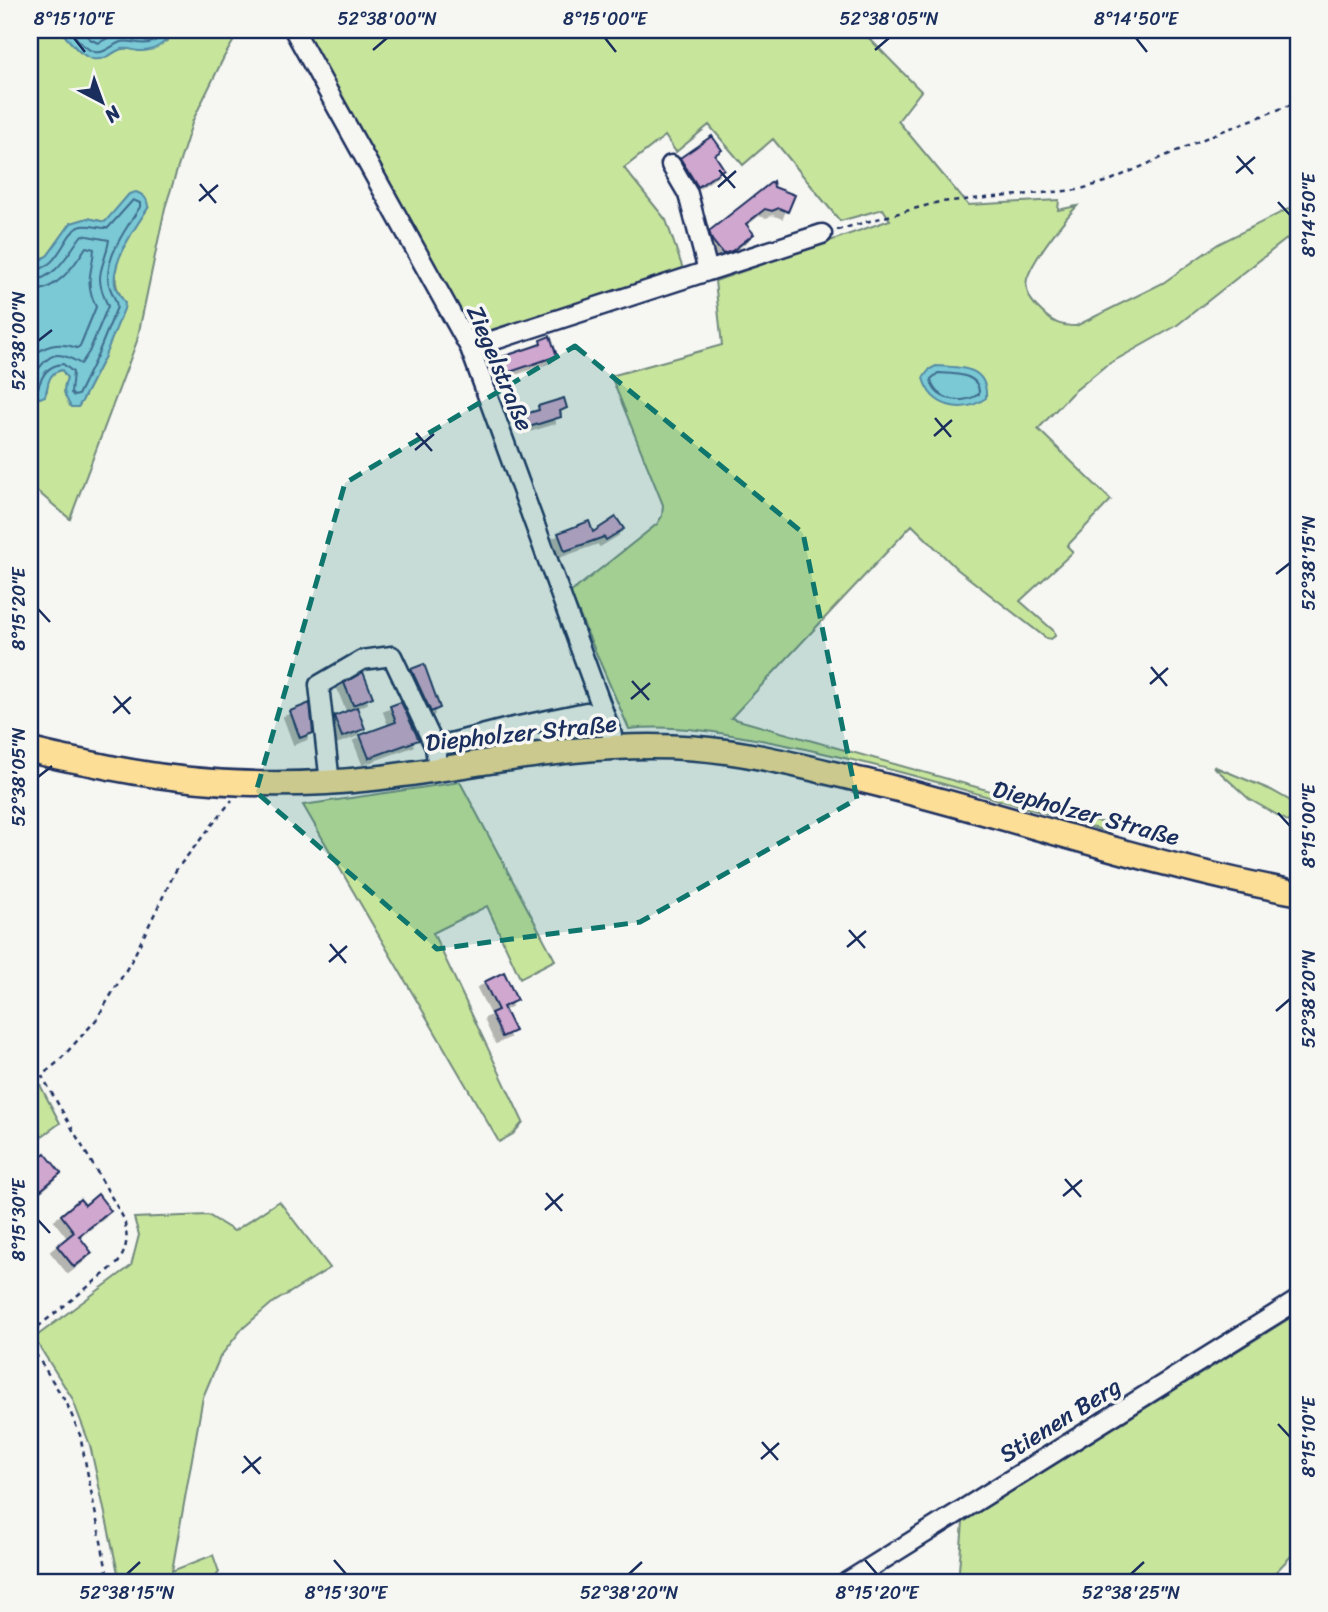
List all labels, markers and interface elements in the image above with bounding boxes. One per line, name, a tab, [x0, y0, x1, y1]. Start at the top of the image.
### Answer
text: 8°15'10"E	[34, 3, 115, 35]
text: 52°38'00"N	[337, 3, 437, 35]
text: 8°15'00"E	[563, 3, 648, 35]
text: 52°38'05"N	[840, 3, 939, 35]
text: 8°14'50"E	[1094, 3, 1179, 35]
north arrow	[66, 66, 136, 136]
text: N	[96, 97, 129, 132]
text: 8°14'50"E	[1293, 172, 1325, 257]
text: 52°38'00"N	[3, 291, 35, 391]
street label: Ziegelstraße	[455, 298, 545, 438]
text: 52°38'15"N	[1293, 515, 1325, 611]
text: 8°15'20"E	[3, 566, 35, 651]
street label: Diepholzer Straße	[423, 702, 619, 764]
text: 52°38'05"N	[3, 727, 35, 826]
street label: Diepholzer Straße	[988, 768, 1185, 858]
text: 8°15'00"E	[1293, 783, 1325, 868]
text: 52°38'20"N	[1293, 949, 1325, 1048]
text: 8°15'30"E	[3, 1178, 35, 1261]
street label: Stienen Berg	[990, 1366, 1130, 1474]
text: 8°15'10"E	[1293, 1396, 1325, 1477]
text: 52°38'15"N	[79, 1577, 175, 1609]
text: 8°15'30"E	[305, 1577, 388, 1609]
text: 52°38'20"N	[580, 1577, 679, 1609]
text: 8°15'20"E	[835, 1577, 920, 1609]
text: 52°38'25"N	[1082, 1577, 1180, 1609]

